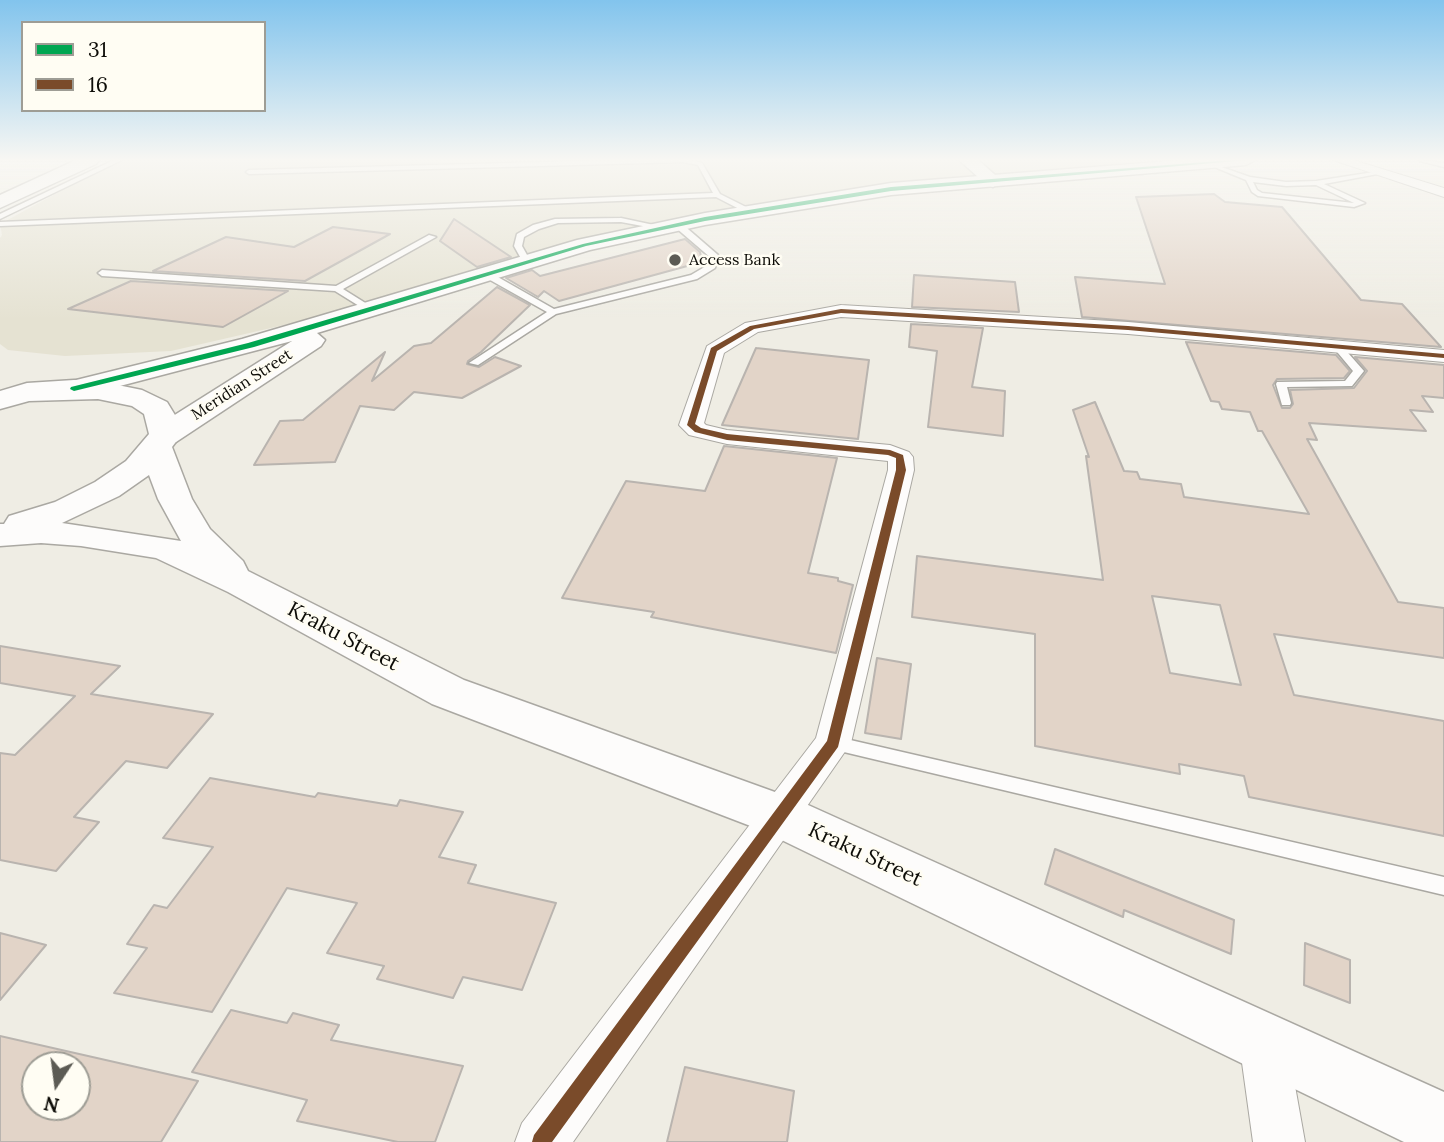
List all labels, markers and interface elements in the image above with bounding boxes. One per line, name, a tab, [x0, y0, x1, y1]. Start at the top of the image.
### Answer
legend	[21, 21, 266, 112]
text: 31	[88, 36, 107, 63]
text: 16	[88, 71, 108, 98]
place label: Access Bank	[689, 250, 780, 270]
marker: Access Bank	[667, 252, 683, 268]
street label: Meridian Street	[188, 345, 296, 425]
street label: Kraku Street	[283, 597, 403, 677]
street label: Kraku Street	[804, 818, 926, 892]
north arrow	[21, 1051, 91, 1121]
text: N	[42, 1091, 62, 1118]

